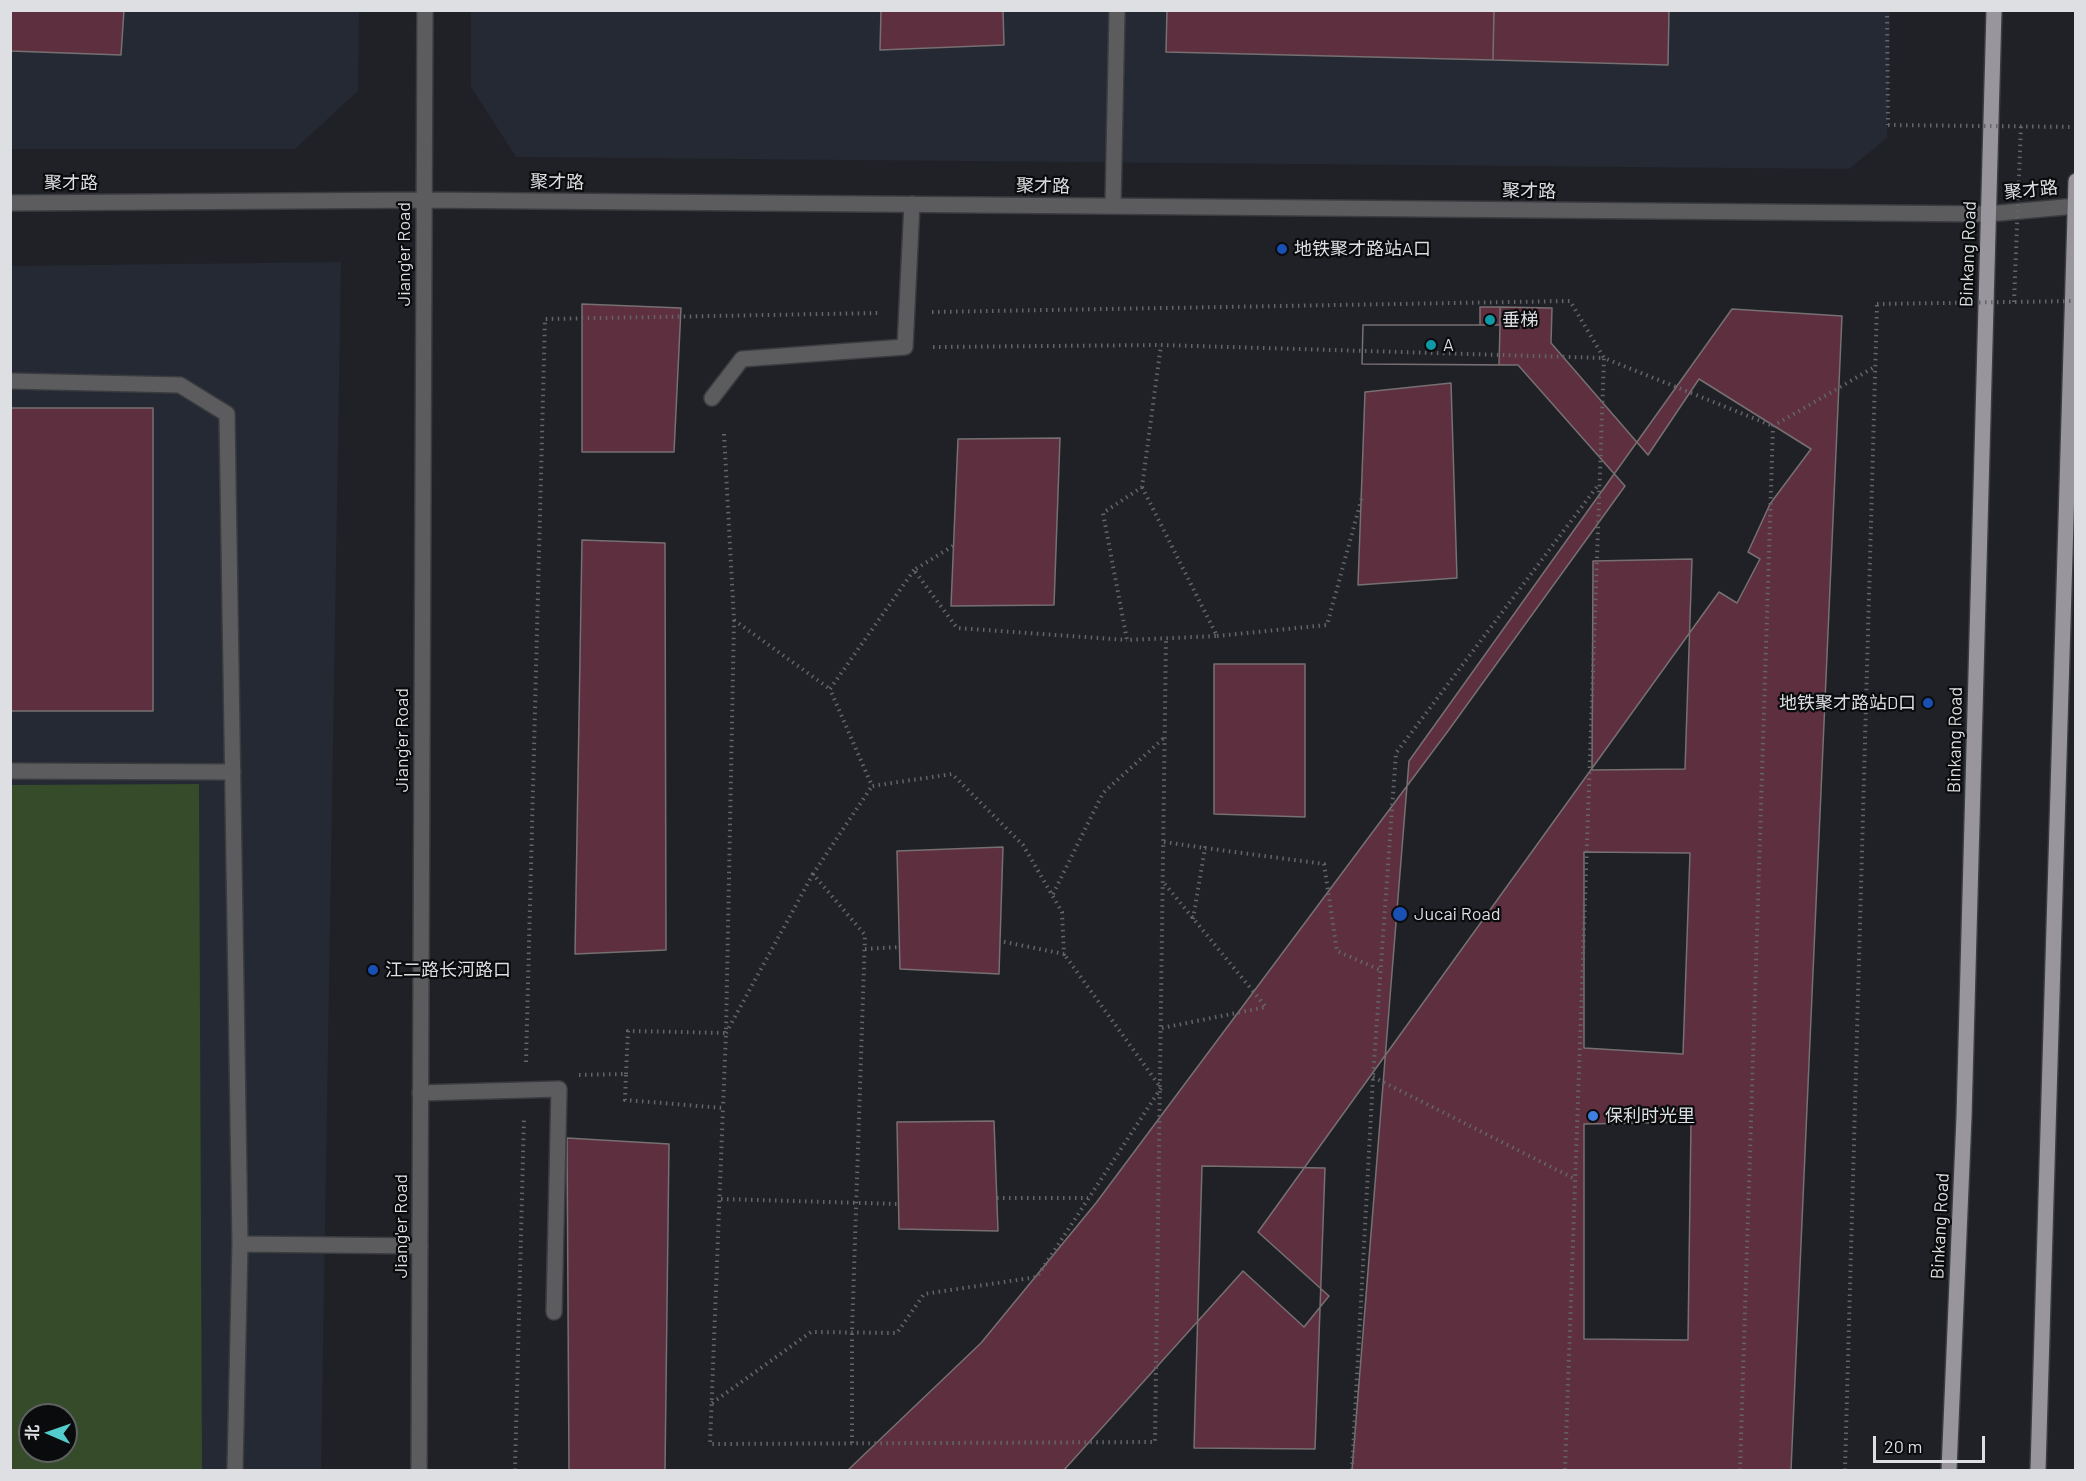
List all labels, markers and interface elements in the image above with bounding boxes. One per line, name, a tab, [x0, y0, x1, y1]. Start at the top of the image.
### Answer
street label: 聚才路	[530, 171, 584, 193]
street label: 聚才路	[44, 172, 98, 194]
street label: 聚才路	[1016, 175, 1070, 197]
street label: 聚才路	[2003, 176, 2059, 204]
street label: 聚才路	[1502, 180, 1556, 202]
street label: Binkang Road	[1955, 200, 1981, 308]
street label: Jiang'er Road	[393, 202, 415, 306]
place label: 地铁聚才路站A口	[1294, 238, 1431, 260]
marker: 地铁聚才路站A口	[1275, 242, 1289, 256]
place label: 垂梯	[1502, 309, 1538, 331]
marker: 垂梯	[1483, 313, 1497, 327]
place label: A	[1443, 334, 1454, 356]
marker: A	[1424, 338, 1438, 352]
street label: Binkang Road	[1943, 687, 1967, 793]
street label: Jiang'er Road	[391, 688, 413, 792]
place label: 地铁聚才路站D口	[1779, 692, 1916, 714]
marker: 地铁聚才路站D口	[1921, 696, 1935, 710]
place label: Jucai Road	[1414, 903, 1501, 925]
marker: Jucai Road	[1391, 905, 1409, 923]
place label: 江二路长河路口	[385, 959, 511, 981]
marker: 江二路长河路口	[366, 963, 380, 977]
place label: 保利时光里	[1605, 1105, 1695, 1127]
marker: 保利时光里	[1586, 1109, 1600, 1123]
street label: Binkang Road	[1926, 1172, 1954, 1280]
street label: Jiang'er Road	[390, 1174, 412, 1278]
north arrow	[18, 1403, 78, 1463]
text: 北	[22, 1424, 41, 1441]
scale bar	[1876, 1424, 1988, 1462]
text: 20 m	[1884, 1435, 1922, 1457]

